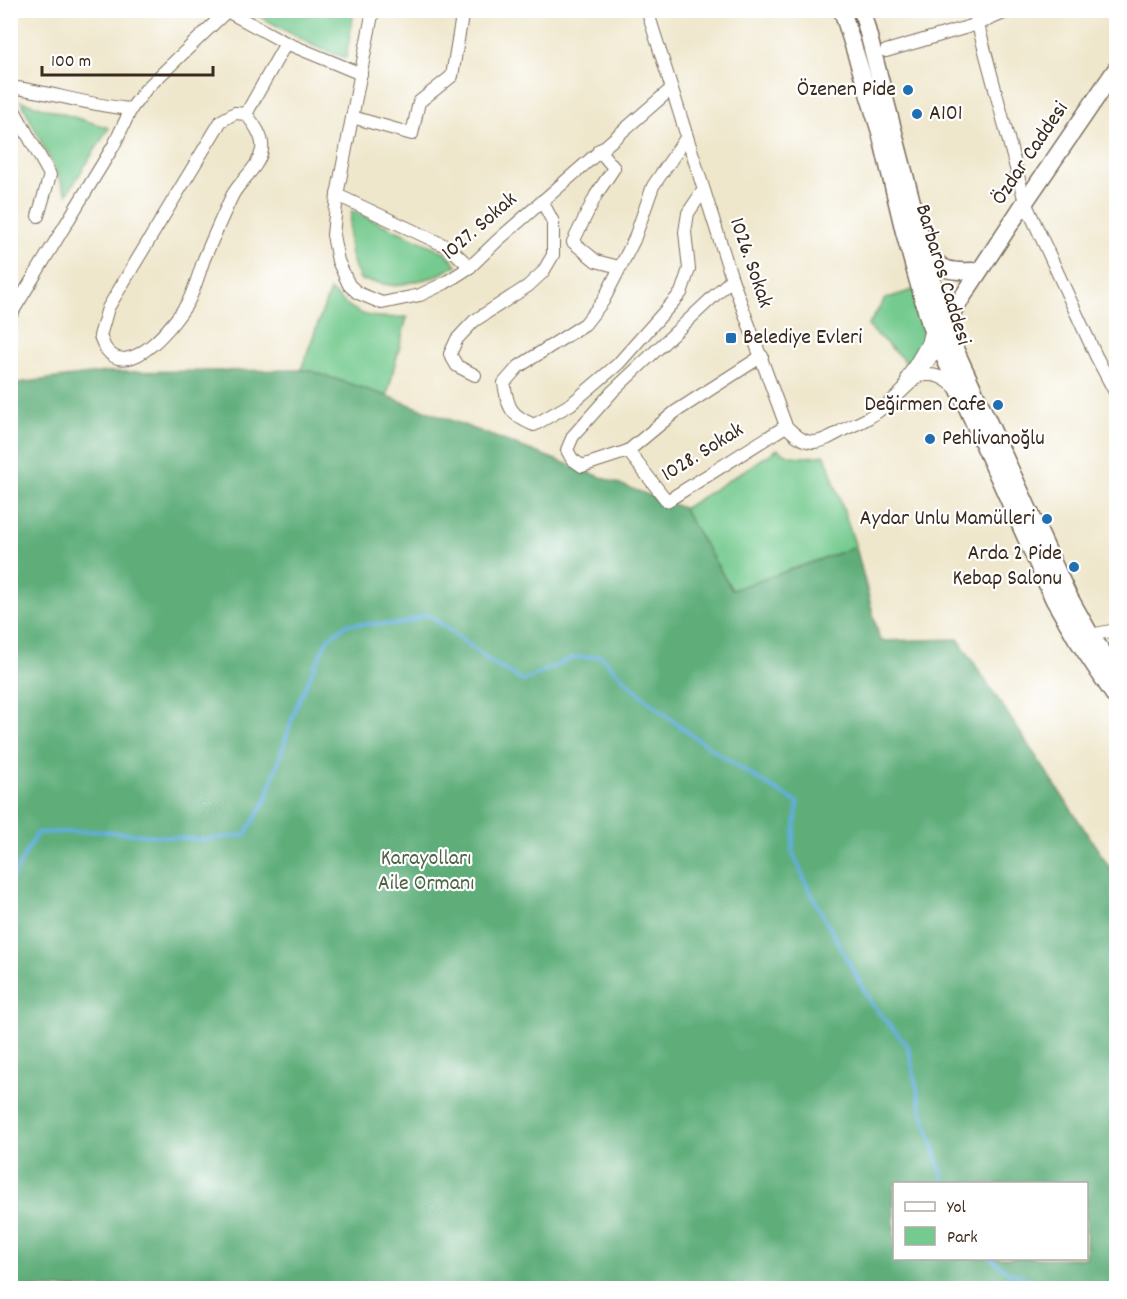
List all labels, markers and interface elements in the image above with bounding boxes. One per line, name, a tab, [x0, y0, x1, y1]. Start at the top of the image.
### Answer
scale bar	[42, 39, 213, 77]
text: 100 m	[51, 50, 91, 75]
place label: Özenen Pide	[797, 75, 896, 106]
marker: Özenen Pide	[901, 83, 915, 97]
street label: Özdar Caddesi	[985, 96, 1077, 212]
place label: A101	[929, 99, 963, 130]
marker: A101	[910, 107, 924, 121]
street label: 1027. Sokak	[435, 185, 525, 269]
street label: Barbaros Caddesi	[906, 201, 978, 349]
street label: 1026. Sokak	[720, 214, 780, 312]
place label: Belediye Evleri	[743, 323, 862, 354]
marker: Belediye Evleri	[724, 331, 738, 345]
place label: Değirmen Cafe	[865, 390, 986, 421]
marker: Değirmen Cafe	[991, 398, 1005, 412]
street label: 1028. Sokak	[656, 416, 750, 490]
place label: Pehlivanoğlu	[942, 424, 1045, 455]
marker: Pehlivanoğlu	[923, 432, 937, 446]
place label: Aydar Unlu Mamülleri	[860, 504, 1035, 535]
marker: Aydar Unlu Mamülleri	[1040, 512, 1054, 526]
place label: Arda 2 Pide Kebap Salonu	[952, 539, 1062, 595]
marker: Arda 2 Pide Kebap Salonu	[1067, 560, 1081, 574]
park label: Karayolları Aile Ormanı	[378, 844, 474, 900]
legend	[893, 1182, 1088, 1260]
text: Yol	[947, 1196, 967, 1221]
text: Park	[947, 1226, 978, 1251]

